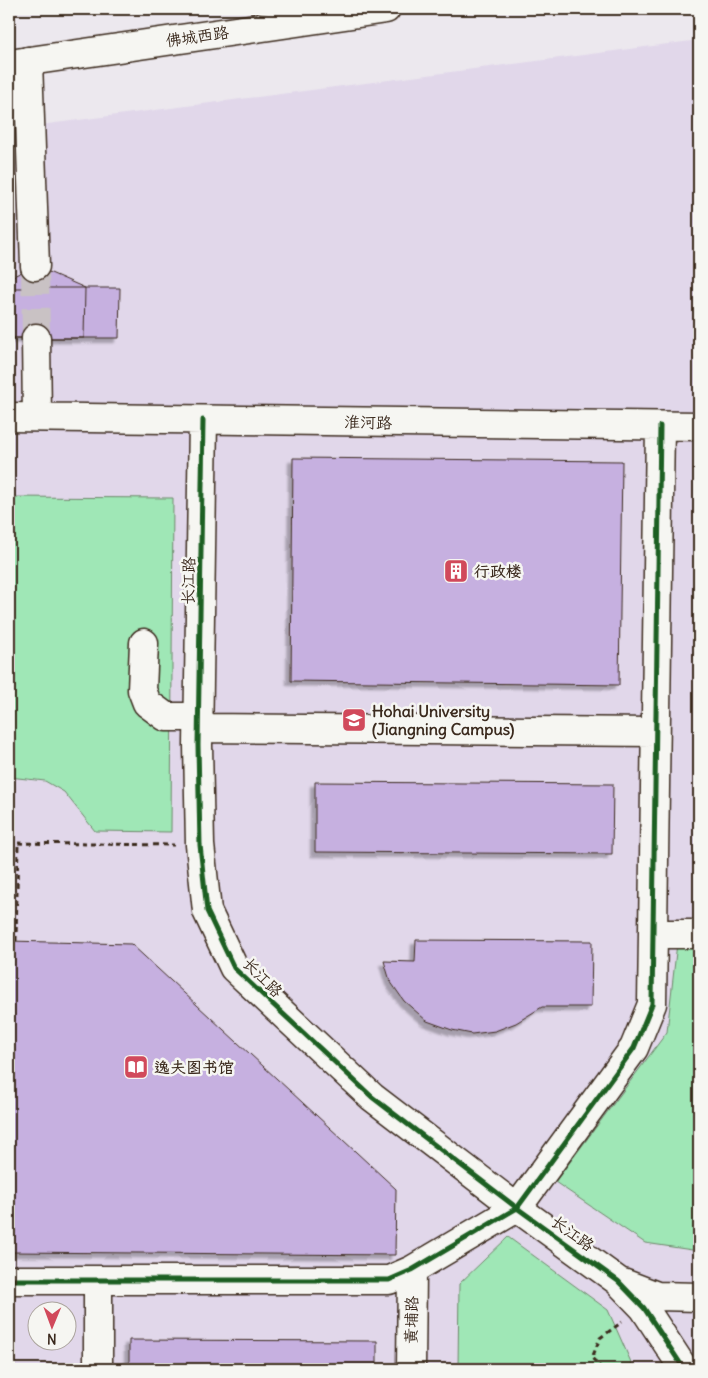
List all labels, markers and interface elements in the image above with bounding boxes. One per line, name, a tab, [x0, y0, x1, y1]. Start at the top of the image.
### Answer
street label: 佛城西路	[164, 22, 230, 50]
street label: 淮河路	[344, 412, 392, 432]
street label: 长江路	[178, 557, 198, 605]
building icon: 行政楼	[443, 558, 469, 584]
place label: 行政楼	[474, 561, 522, 581]
place label: Hohai University (Jiangning Campus)	[372, 701, 514, 740]
school or university icon: Hohai University (Jiangning Campus)	[341, 707, 367, 733]
street label: 长江路	[239, 953, 287, 1001]
library icon: 逸夫图书馆	[123, 1054, 149, 1080]
place label: 逸夫图书馆	[154, 1057, 234, 1077]
street label: 长江路	[548, 1211, 598, 1255]
street label: 黄埔路	[401, 1296, 421, 1344]
north arrow	[28, 1300, 78, 1350]
text: N	[47, 1330, 57, 1348]

